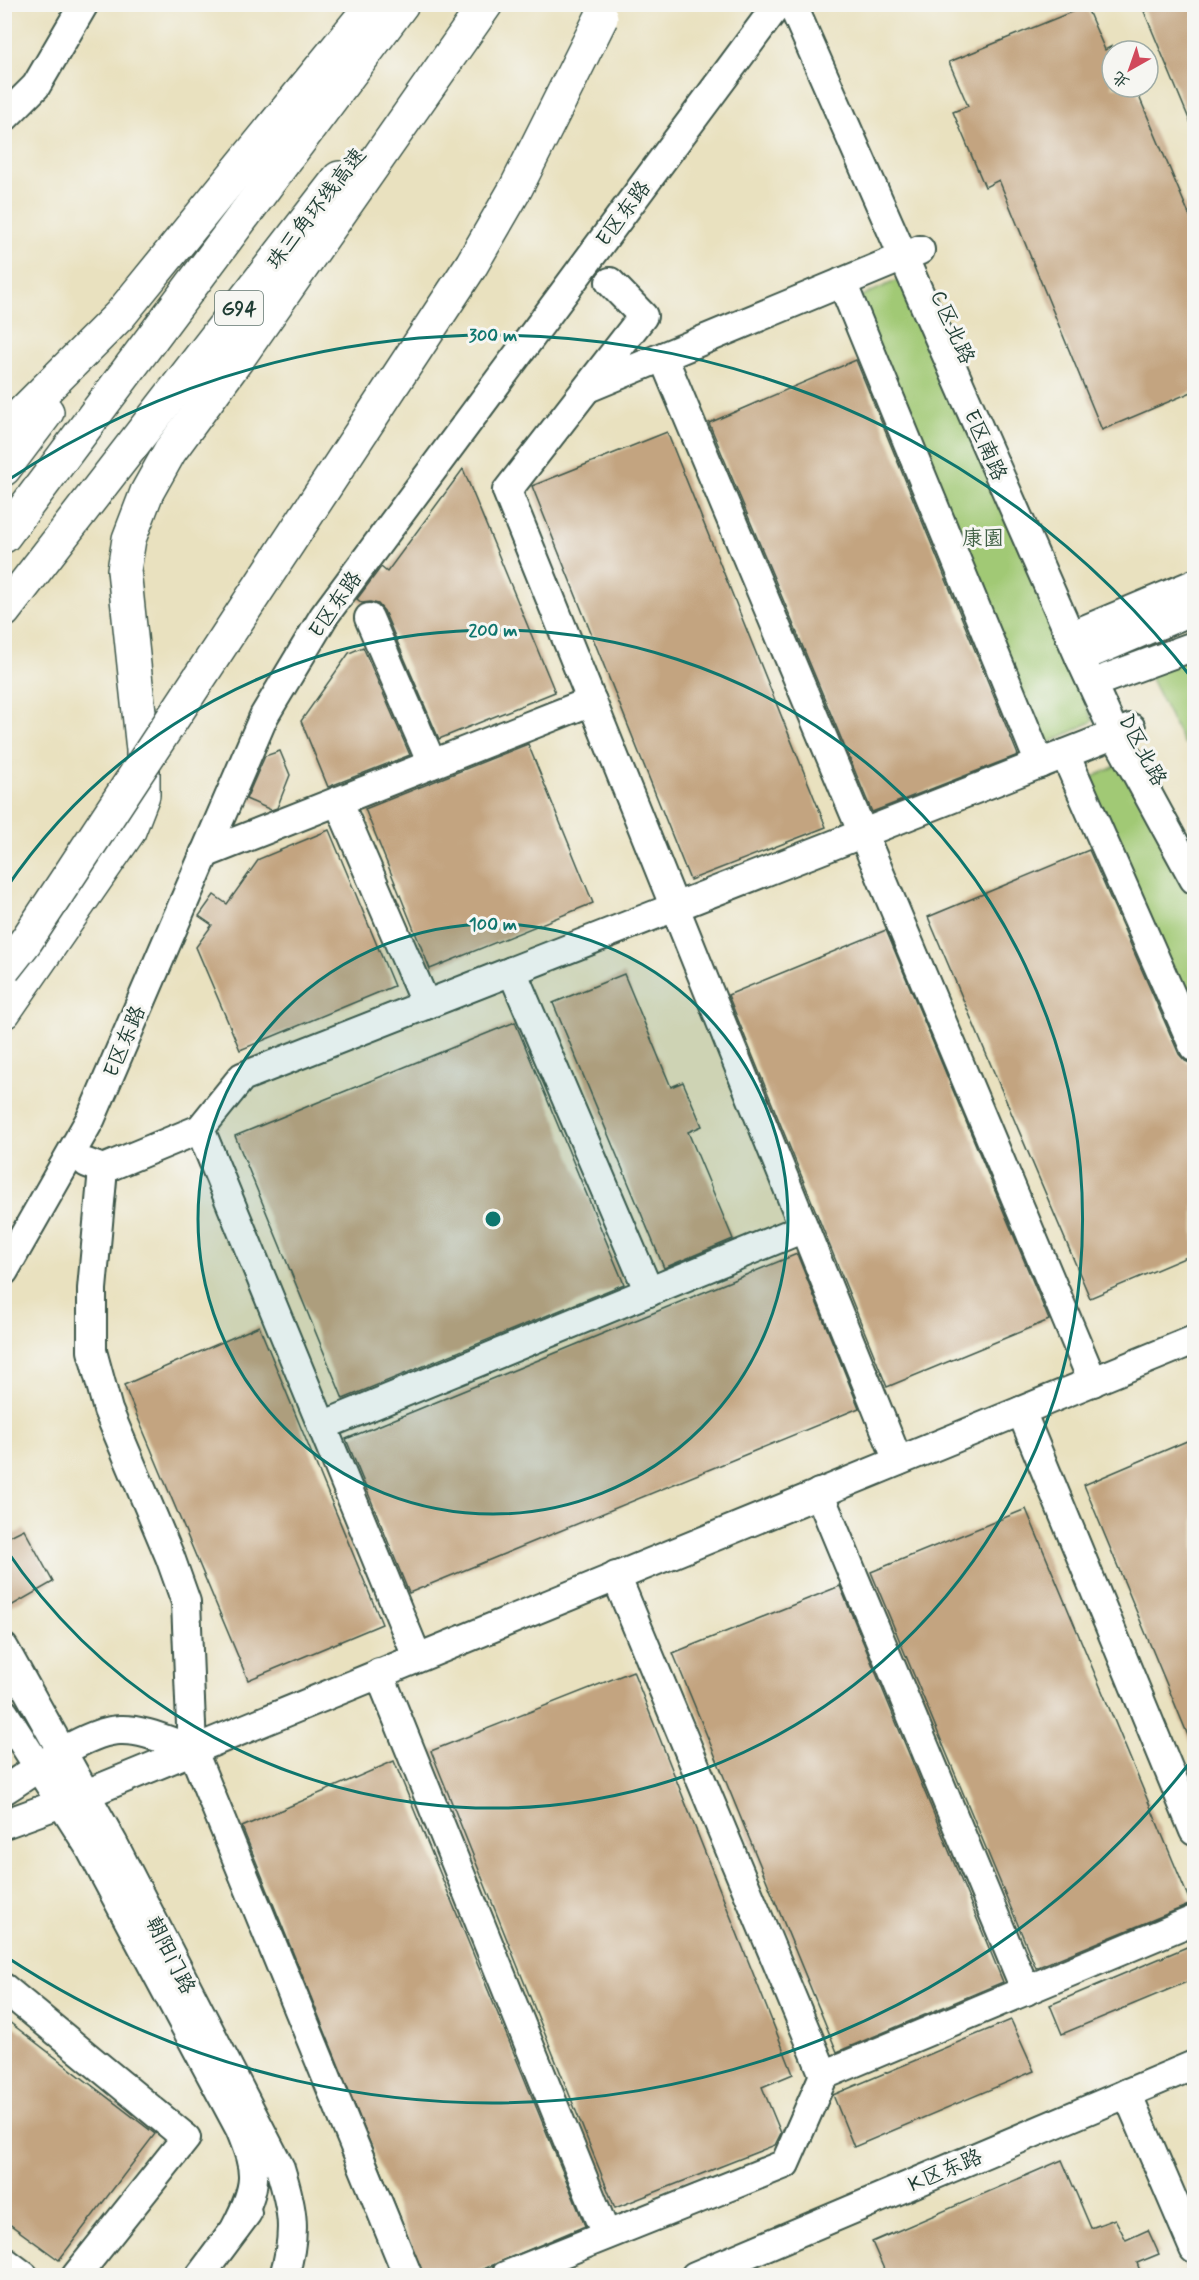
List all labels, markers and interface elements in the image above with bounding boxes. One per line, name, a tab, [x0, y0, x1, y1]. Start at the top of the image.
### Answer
north arrow	[1100, 39, 1160, 99]
text: 北	[1108, 66, 1134, 93]
street label: 珠三角环线高速	[261, 142, 373, 275]
street label: E区东路	[590, 175, 658, 252]
street label: C区北路	[923, 286, 981, 369]
road number: G94	[215, 291, 263, 325]
text: 300 m	[469, 324, 517, 348]
street label: E区南路	[957, 405, 1013, 485]
park label: 康園	[962, 525, 1004, 553]
street label: E区东路	[303, 566, 369, 643]
text: 200 m	[468, 619, 518, 643]
street label: D区北路	[1112, 710, 1173, 791]
text: 100 m	[469, 913, 517, 937]
street label: E区东路	[97, 1001, 153, 1082]
centre of rings	[483, 1209, 503, 1229]
street label: 朝阳门路	[139, 1912, 202, 1999]
street label: K区东路	[904, 2143, 987, 2199]

